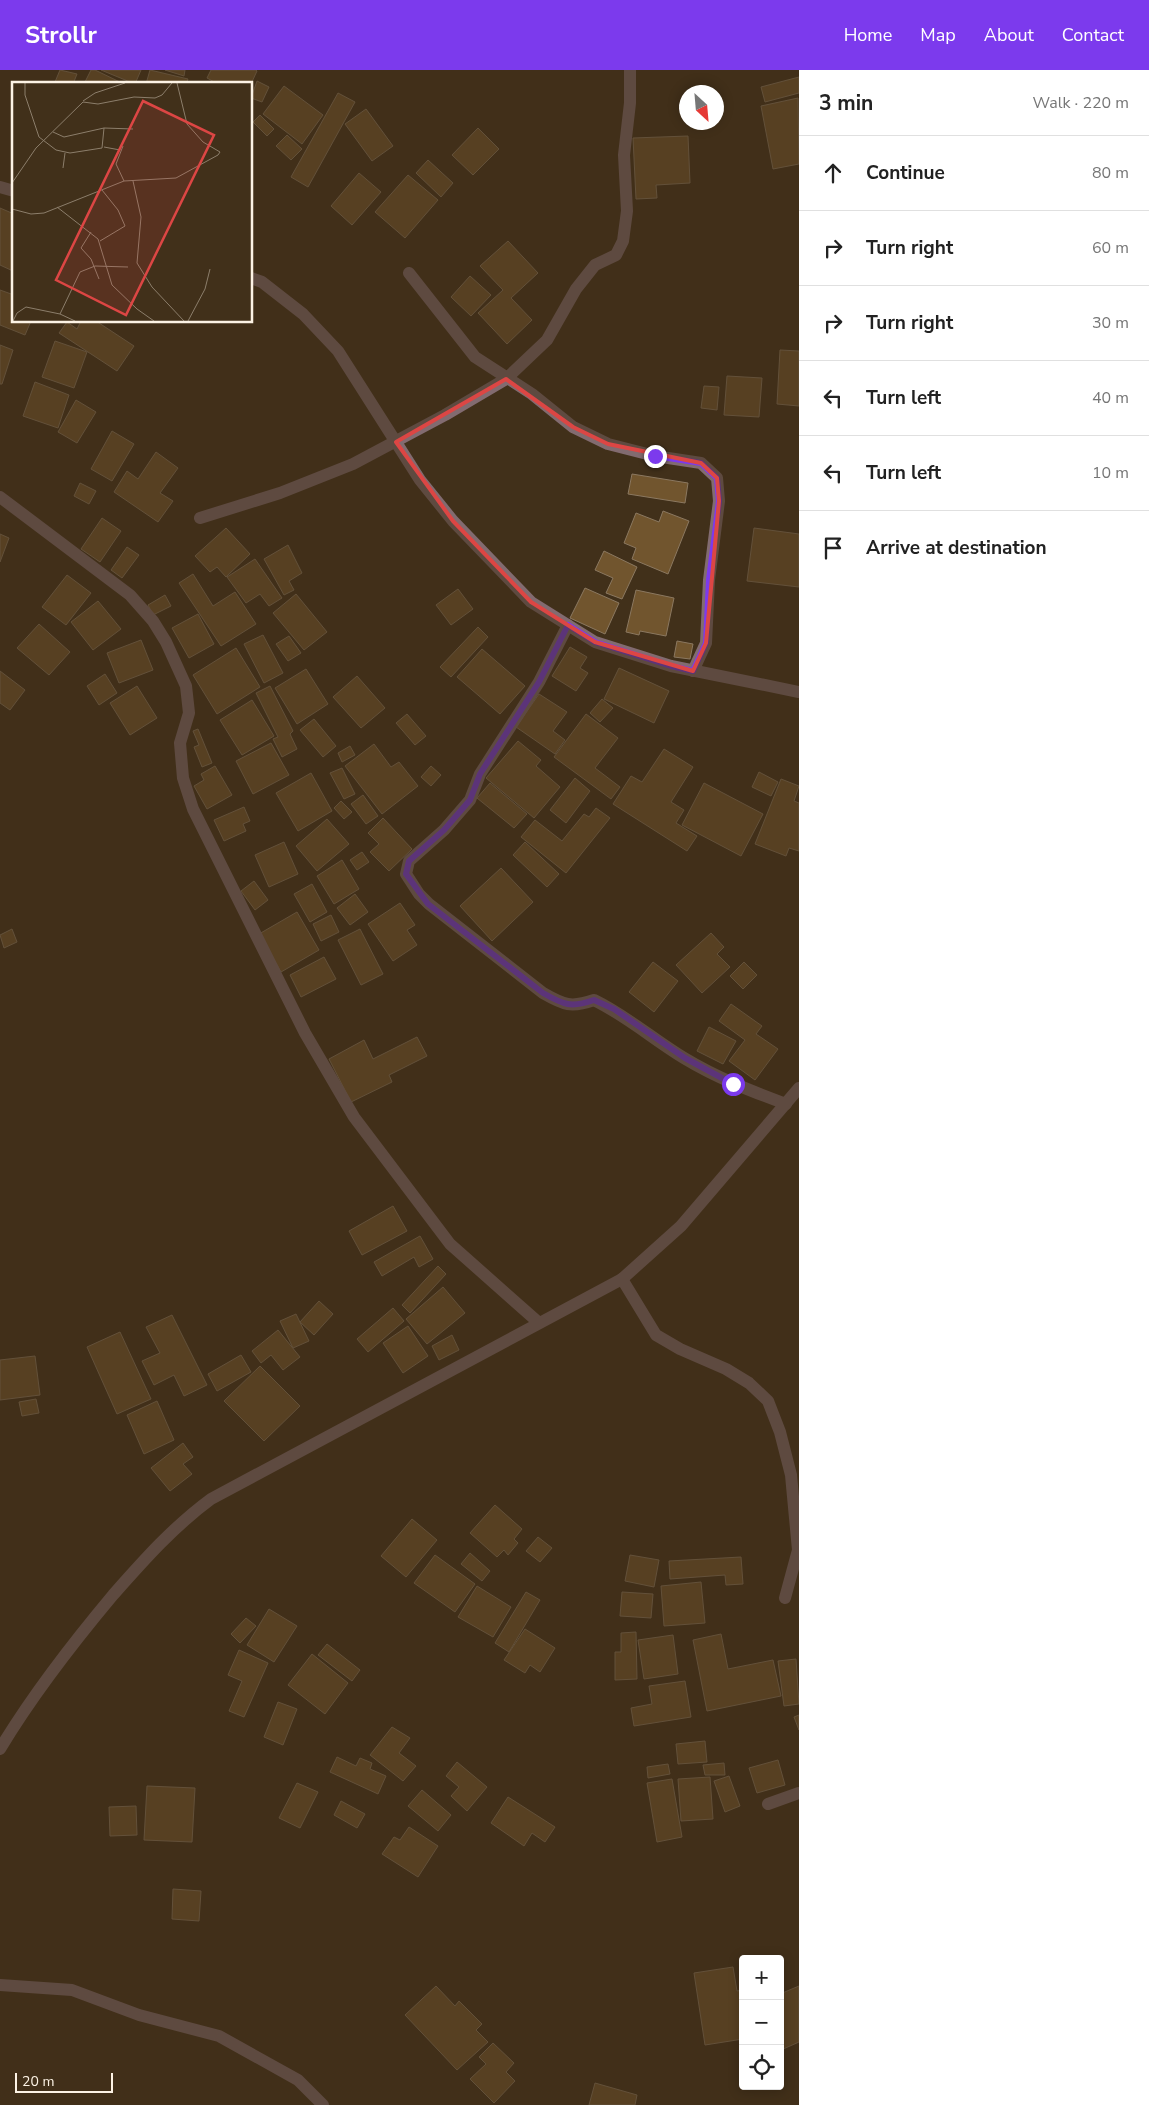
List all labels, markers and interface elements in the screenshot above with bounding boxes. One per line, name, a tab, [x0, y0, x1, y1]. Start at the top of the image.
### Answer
text: Strollr	[25, 19, 97, 51]
text: Home	[844, 23, 892, 47]
text: Map	[920, 23, 956, 47]
text: About	[984, 23, 1034, 47]
text: Contact	[1062, 23, 1124, 47]
inset map	[12, 82, 252, 322]
north arrow	[679, 85, 724, 130]
text: 3 min	[819, 89, 873, 117]
text: Walk · 220 m	[1033, 92, 1129, 114]
icon: ahead	[819, 159, 847, 187]
text: Continue	[866, 160, 945, 186]
text: 80 m	[1092, 162, 1129, 184]
icon: right	[819, 234, 847, 262]
text: Turn right	[866, 235, 953, 261]
text: 60 m	[1092, 237, 1129, 259]
icon: right	[819, 309, 847, 337]
text: Turn right	[866, 310, 953, 336]
text: 30 m	[1092, 312, 1129, 334]
icon: left	[819, 384, 847, 412]
text: Turn left	[866, 385, 941, 411]
text: 40 m	[1092, 387, 1129, 409]
route end	[644, 445, 667, 468]
icon: left	[819, 459, 847, 487]
text: Turn left	[866, 460, 941, 486]
text: 10 m	[1092, 462, 1129, 484]
icon: arrive	[819, 534, 847, 562]
text: Arrive at destination	[866, 535, 1047, 561]
route start	[722, 1073, 745, 1096]
map controls	[739, 1955, 784, 2090]
button: +	[739, 1955, 784, 2000]
button: −	[739, 2000, 784, 2045]
button: locate	[739, 2045, 784, 2090]
scale bar	[15, 2070, 112, 2093]
text: 20 m	[22, 2072, 54, 2091]

